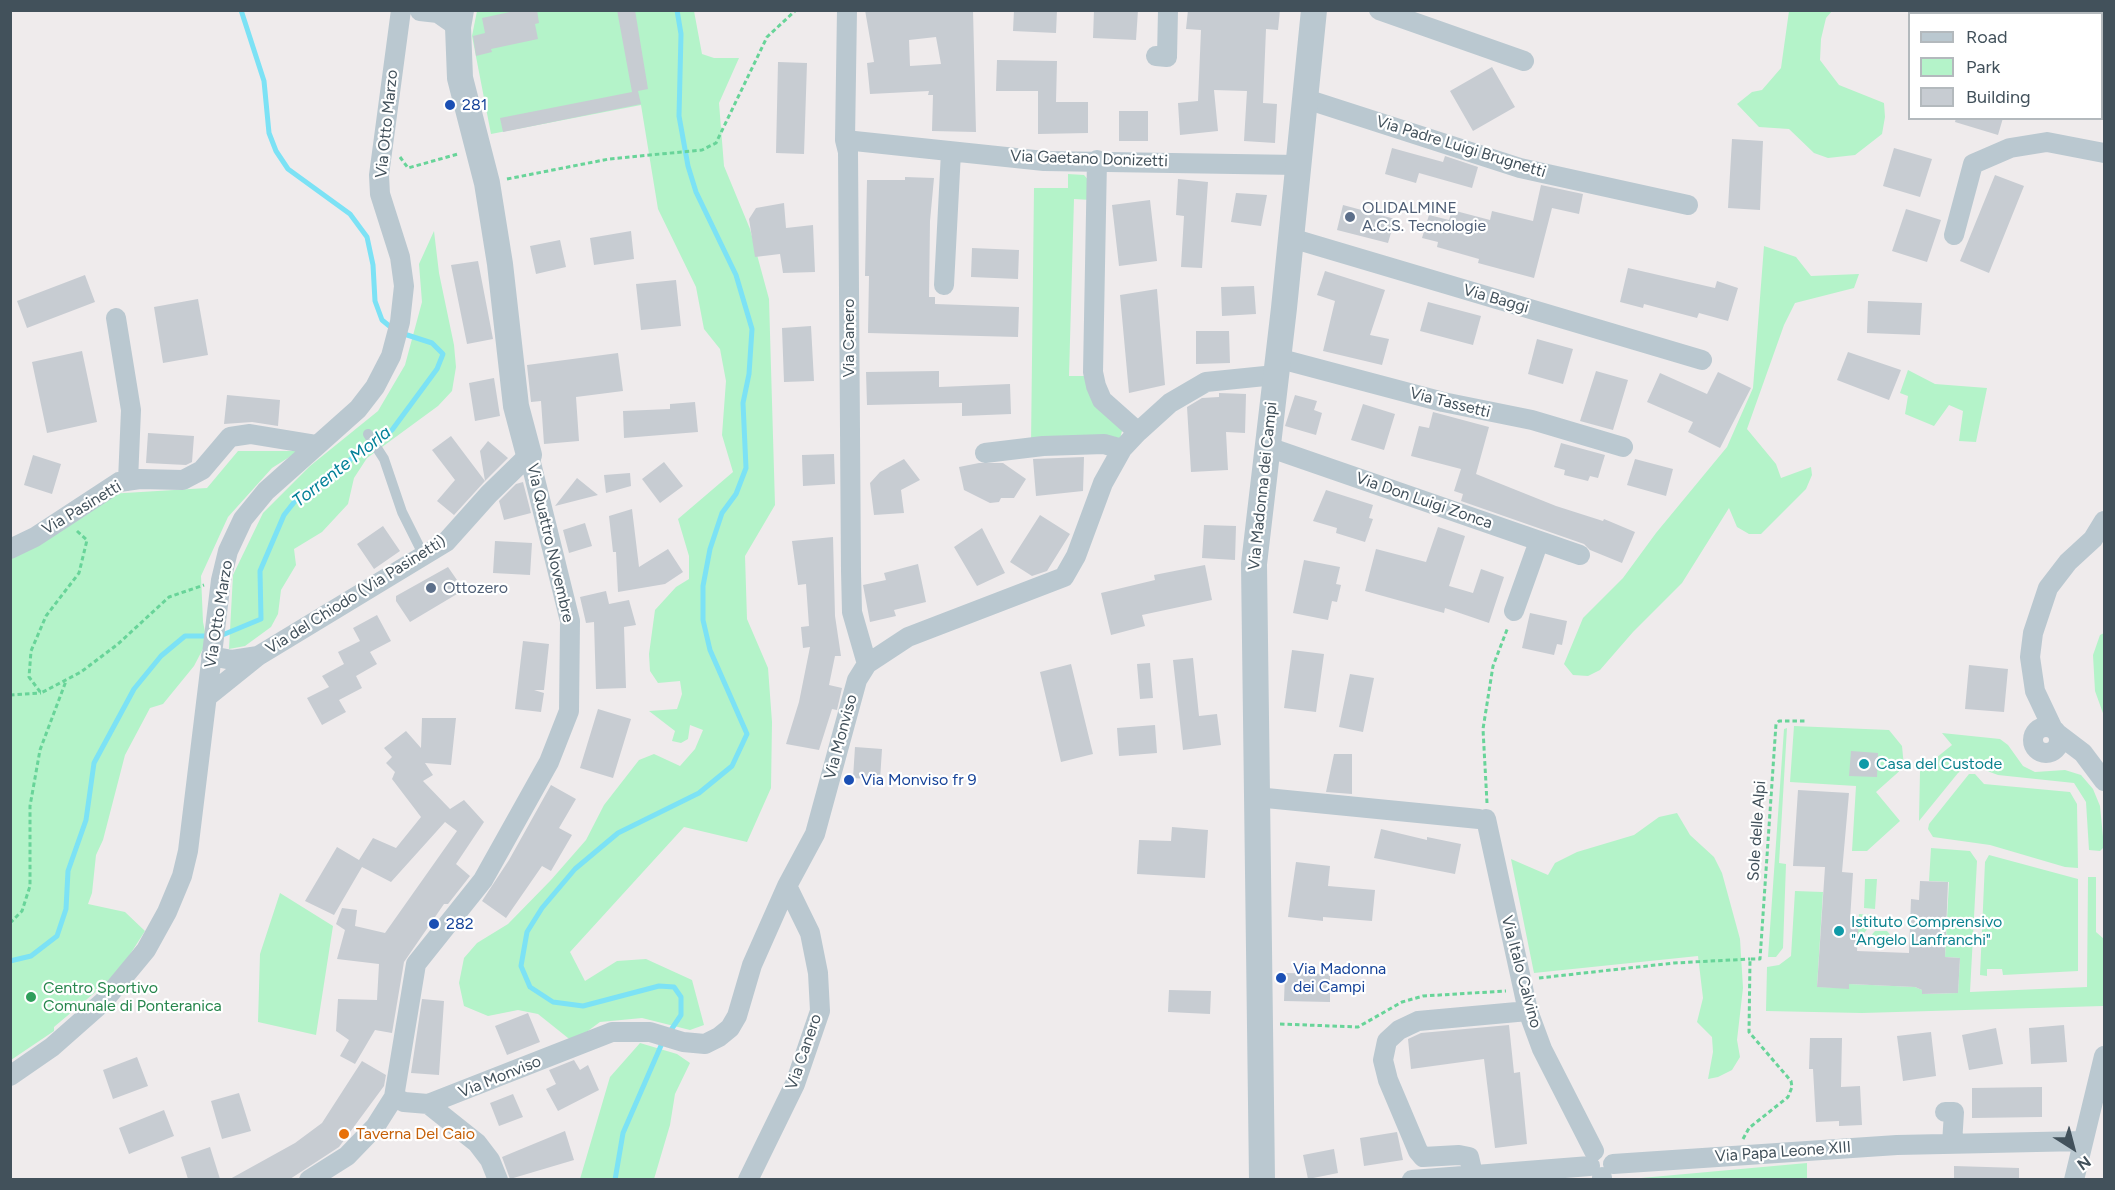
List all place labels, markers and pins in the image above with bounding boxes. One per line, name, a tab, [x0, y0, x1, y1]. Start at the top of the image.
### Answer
place label: 281	[462, 95, 487, 115]
marker: 281	[443, 98, 457, 112]
place label: OLIDALMINE A.C.S. Tecnologie	[1362, 198, 1486, 236]
marker: OLIDALMINE A.C.S. Tecnologie	[1343, 210, 1357, 224]
place label: Ottozero	[443, 578, 508, 598]
marker: Ottozero	[424, 581, 438, 595]
place label: Casa del Custode	[1876, 754, 2002, 774]
marker: Casa del Custode	[1857, 757, 1871, 771]
place label: Via Monviso fr 9	[861, 770, 977, 790]
marker: Via Monviso fr 9	[842, 773, 856, 787]
place label: Istituto Comprensivo "Angelo Lanfranchi"	[1851, 912, 2002, 950]
place label: 282	[446, 914, 474, 934]
marker: 282	[427, 917, 441, 931]
marker: Istituto Comprensivo "Angelo Lanfranchi"	[1832, 924, 1846, 938]
place label: Via Madonna dei Campi	[1293, 959, 1386, 997]
marker: Via Madonna dei Campi	[1274, 971, 1288, 985]
place label: Centro Sportivo Comunale di Ponteranica	[43, 978, 222, 1016]
marker: Centro Sportivo Comunale di Ponteranica	[24, 990, 38, 1004]
place label: Taverna Del Caio	[356, 1124, 475, 1144]
marker: Taverna Del Caio	[337, 1127, 351, 1141]

